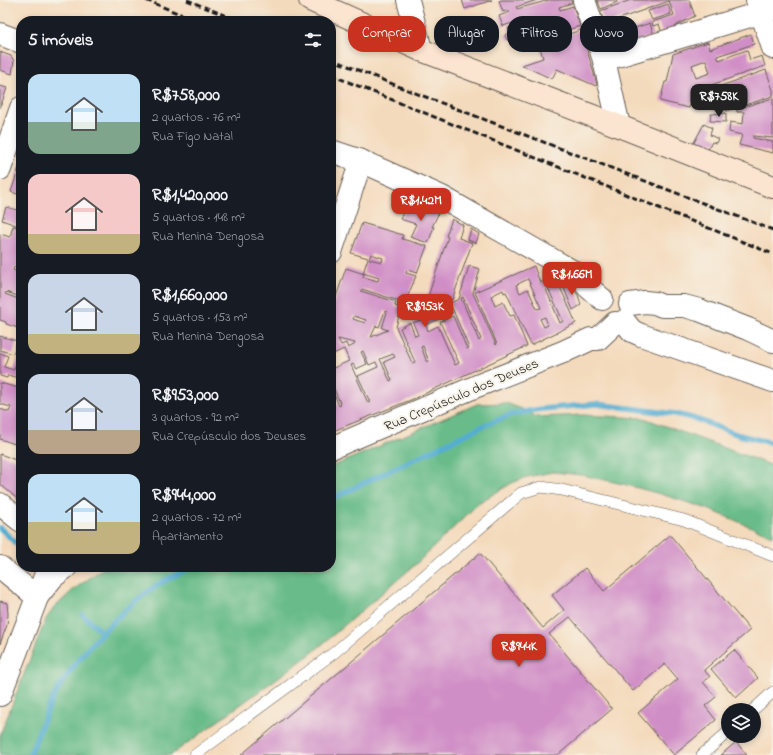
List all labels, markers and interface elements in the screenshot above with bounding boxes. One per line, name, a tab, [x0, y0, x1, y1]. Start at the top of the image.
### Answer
chip: Comprar	[348, 16, 426, 52]
chip: Alugar	[434, 16, 499, 52]
chip: Filtros	[507, 16, 572, 52]
chip: Novo	[580, 16, 638, 52]
text: 5 imóveis	[28, 28, 93, 53]
icon: filters	[302, 29, 324, 51]
text: R$758,000	[152, 83, 220, 108]
pin: R$758K	[686, 84, 752, 118]
text: R$758K	[699, 87, 739, 106]
icon: home	[60, 90, 108, 138]
text: 2 quartos · 76 m²	[152, 108, 241, 127]
text: Rua Figo Natal	[152, 127, 233, 146]
text: R$1,420,000	[152, 183, 228, 208]
pin: R$1.42M	[384, 188, 458, 222]
icon: home	[60, 190, 108, 238]
text: R$1.42M	[400, 191, 442, 210]
text: 5 quartos · 148 m²	[152, 208, 245, 227]
text: Rua Menina Dengosa	[152, 227, 264, 246]
pin: R$1.66M	[535, 262, 609, 296]
text: R$1.66M	[551, 265, 593, 284]
text: R$1,660,000	[152, 283, 227, 308]
icon: home	[60, 290, 108, 338]
pin: R$953K	[392, 294, 458, 328]
text: R$953K	[406, 297, 444, 316]
text: 5 quartos · 153 m²	[152, 308, 248, 327]
text: Rua Menina Dengosa	[152, 327, 264, 346]
street label: Rua Crepúsculo dos Deuses	[381, 353, 542, 437]
text: R$953,000	[152, 383, 219, 408]
icon: home	[60, 390, 108, 438]
text: 3 quartos · 92 m²	[152, 408, 239, 427]
text: Rua Crepúsculo dos Deuses	[152, 427, 306, 446]
text: R$944,000	[152, 483, 216, 508]
icon: home	[60, 490, 108, 538]
text: 2 quartos · 72 m²	[152, 508, 242, 527]
text: Apartamento	[152, 527, 223, 546]
pin: R$944K	[486, 634, 552, 668]
text: R$944K	[501, 637, 537, 656]
map controls	[721, 703, 761, 743]
button: layers	[721, 703, 761, 743]

